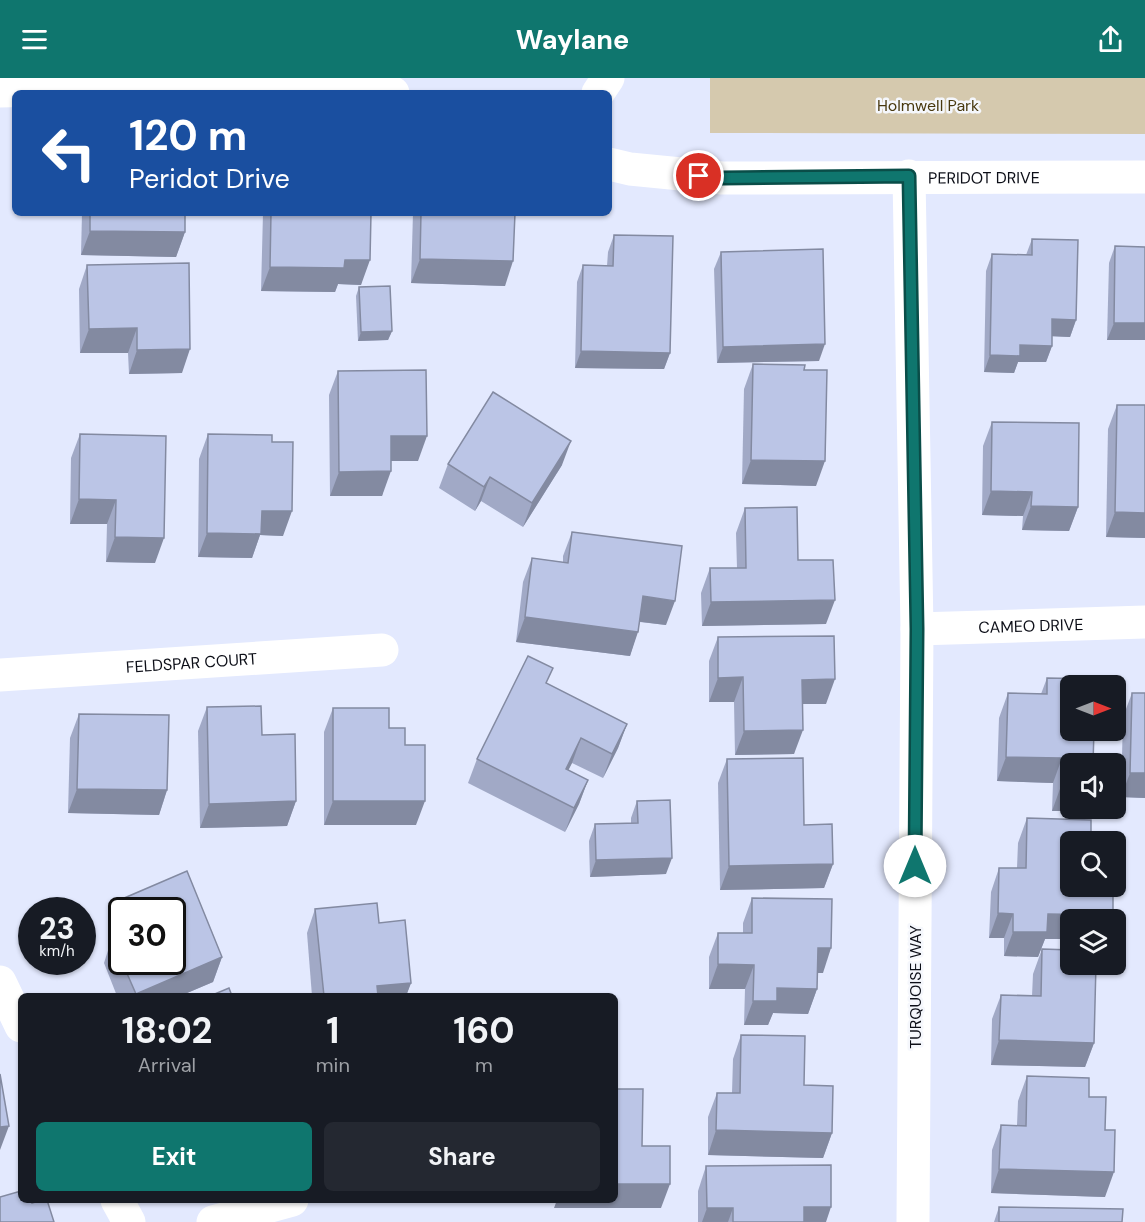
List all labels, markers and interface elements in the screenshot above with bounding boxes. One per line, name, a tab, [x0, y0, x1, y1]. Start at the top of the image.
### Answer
text: Waylane	[516, 22, 629, 57]
icon: menu	[18, 23, 51, 56]
icon: share	[1094, 23, 1127, 56]
park label: Holmwell Park	[877, 95, 979, 116]
text: 120 m	[129, 108, 247, 163]
icon: left	[30, 114, 108, 192]
pin	[673, 150, 724, 201]
icon: arrive	[682, 159, 715, 192]
text: Peridot Drive	[129, 161, 290, 196]
street label: PERIDOT DRIVE	[928, 167, 1040, 188]
street label: CAMEO DRIVE	[978, 613, 1084, 638]
street label: FELDSPAR COURT	[125, 648, 258, 677]
north arrow	[1060, 675, 1126, 741]
map controls	[1060, 675, 1126, 975]
button: sound	[1060, 753, 1126, 819]
button: search	[1060, 831, 1126, 897]
position arrow	[883, 834, 947, 898]
speed limit sign: 30	[108, 897, 186, 975]
text: 23	[39, 909, 75, 948]
button: layers	[1060, 909, 1126, 975]
street label: TURQUOISE WAY	[905, 925, 926, 1049]
text: km/h	[39, 941, 75, 961]
text: 18:02	[121, 1007, 212, 1054]
text: 1	[326, 1007, 339, 1054]
text: 160	[453, 1007, 515, 1054]
text: Arrival	[138, 1052, 196, 1078]
text: min	[316, 1052, 350, 1078]
text: m	[475, 1052, 493, 1078]
button: Exit	[36, 1122, 312, 1191]
button: Share	[324, 1122, 600, 1191]

